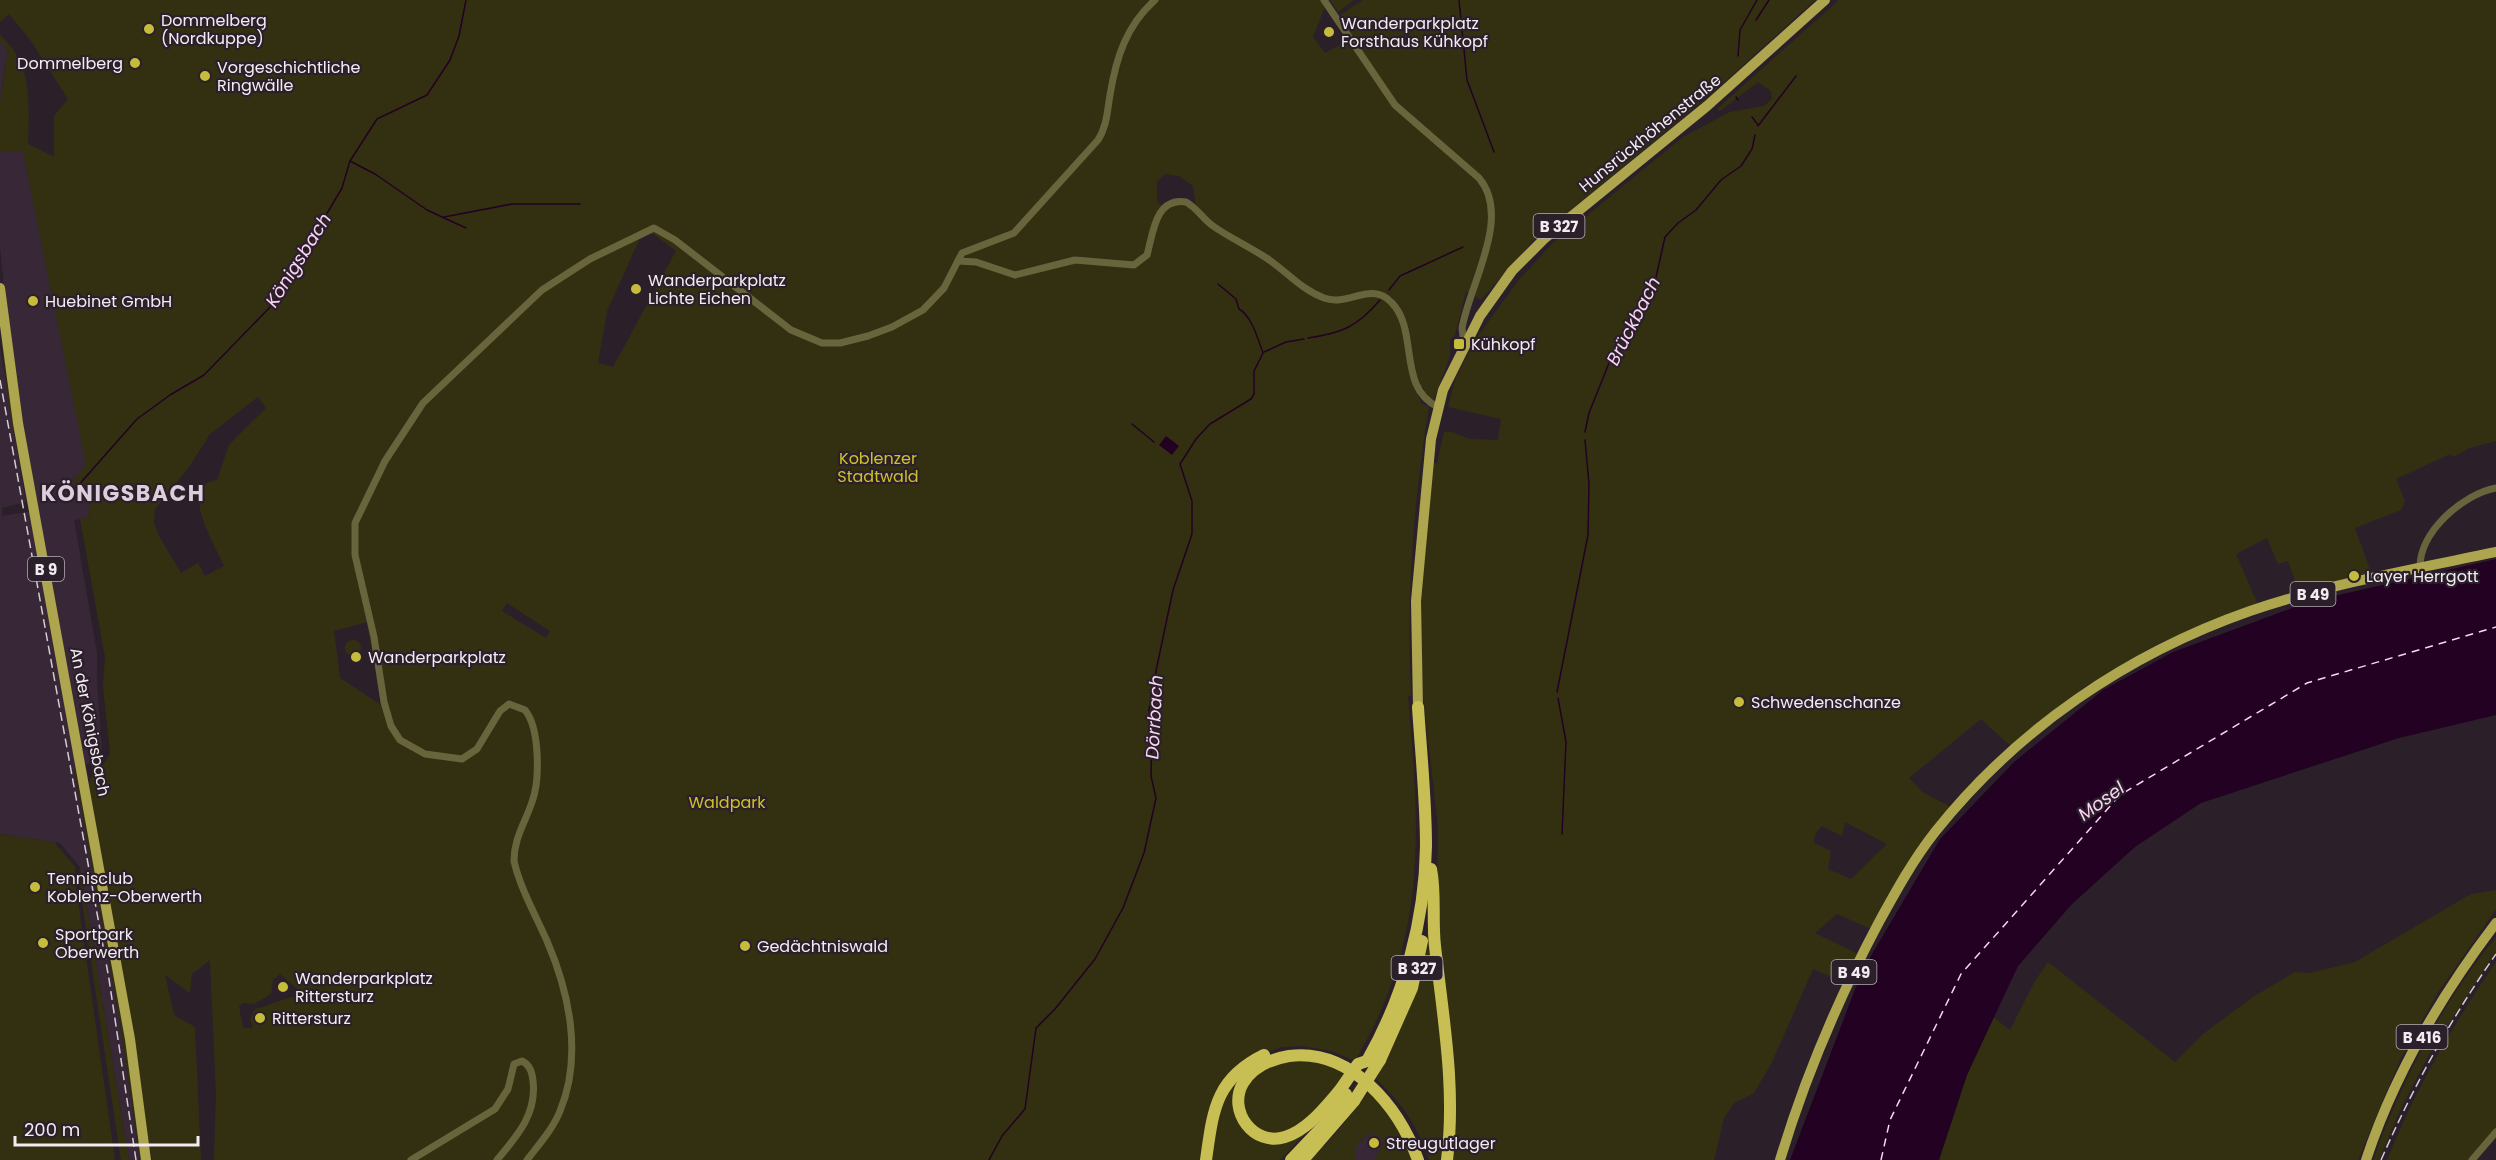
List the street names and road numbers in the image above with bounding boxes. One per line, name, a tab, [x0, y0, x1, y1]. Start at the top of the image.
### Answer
street label: Hunsrückhöhenstraße	[1574, 68, 1726, 198]
road number: B 327	[1534, 214, 1584, 238]
road number: B 9	[28, 557, 64, 581]
road number: B 49	[2290, 582, 2336, 606]
street label: An der Königsbach	[64, 646, 116, 798]
road number: B 327	[1392, 956, 1442, 980]
road number: B 49	[1832, 960, 1876, 984]
road number: B 416	[2396, 1025, 2448, 1049]

